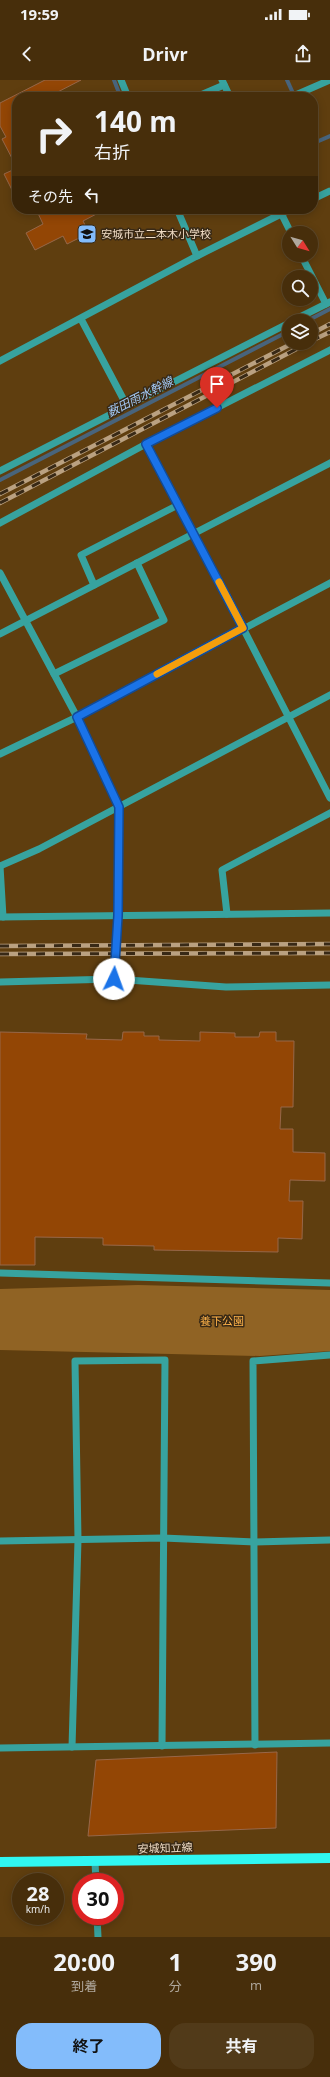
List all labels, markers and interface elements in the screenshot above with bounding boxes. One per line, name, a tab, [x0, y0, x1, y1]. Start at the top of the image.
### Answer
text: 19:59	[20, 4, 59, 24]
text: Drivr	[142, 42, 188, 66]
icon: back	[16, 43, 38, 65]
icon: share	[292, 43, 314, 65]
text: 140 m	[94, 102, 177, 140]
icon: right	[28, 108, 80, 160]
text: 右折	[94, 140, 130, 164]
icon: left	[81, 184, 103, 206]
text: その先	[28, 186, 73, 206]
school or university icon: 安城市立二本木小学校	[76, 223, 98, 245]
place label: 安城市立二本木小学校	[101, 226, 211, 241]
north arrow	[282, 226, 318, 262]
map controls	[282, 226, 318, 350]
button: search	[282, 270, 318, 306]
button: layers	[282, 314, 318, 350]
pin	[200, 367, 234, 408]
water label: 薮田雨水幹線	[104, 372, 177, 420]
icon: arrive	[206, 373, 228, 395]
position arrow	[93, 958, 135, 1000]
park label: 養下公園	[200, 1313, 244, 1328]
street label: 安城知立線	[137, 1839, 193, 1856]
speed limit sign: 30	[72, 1873, 124, 1925]
text: 28	[27, 1880, 49, 1907]
text: km/h	[26, 1902, 50, 1916]
text: 20:00	[53, 1945, 115, 1978]
text: 1	[168, 1945, 182, 1978]
text: 390	[235, 1945, 277, 1978]
text: m	[250, 1976, 262, 1994]
text: 到着	[71, 1977, 97, 1995]
text: 分	[169, 1977, 182, 1995]
button: 終了	[16, 2023, 161, 2069]
button: 共有	[169, 2023, 314, 2069]

